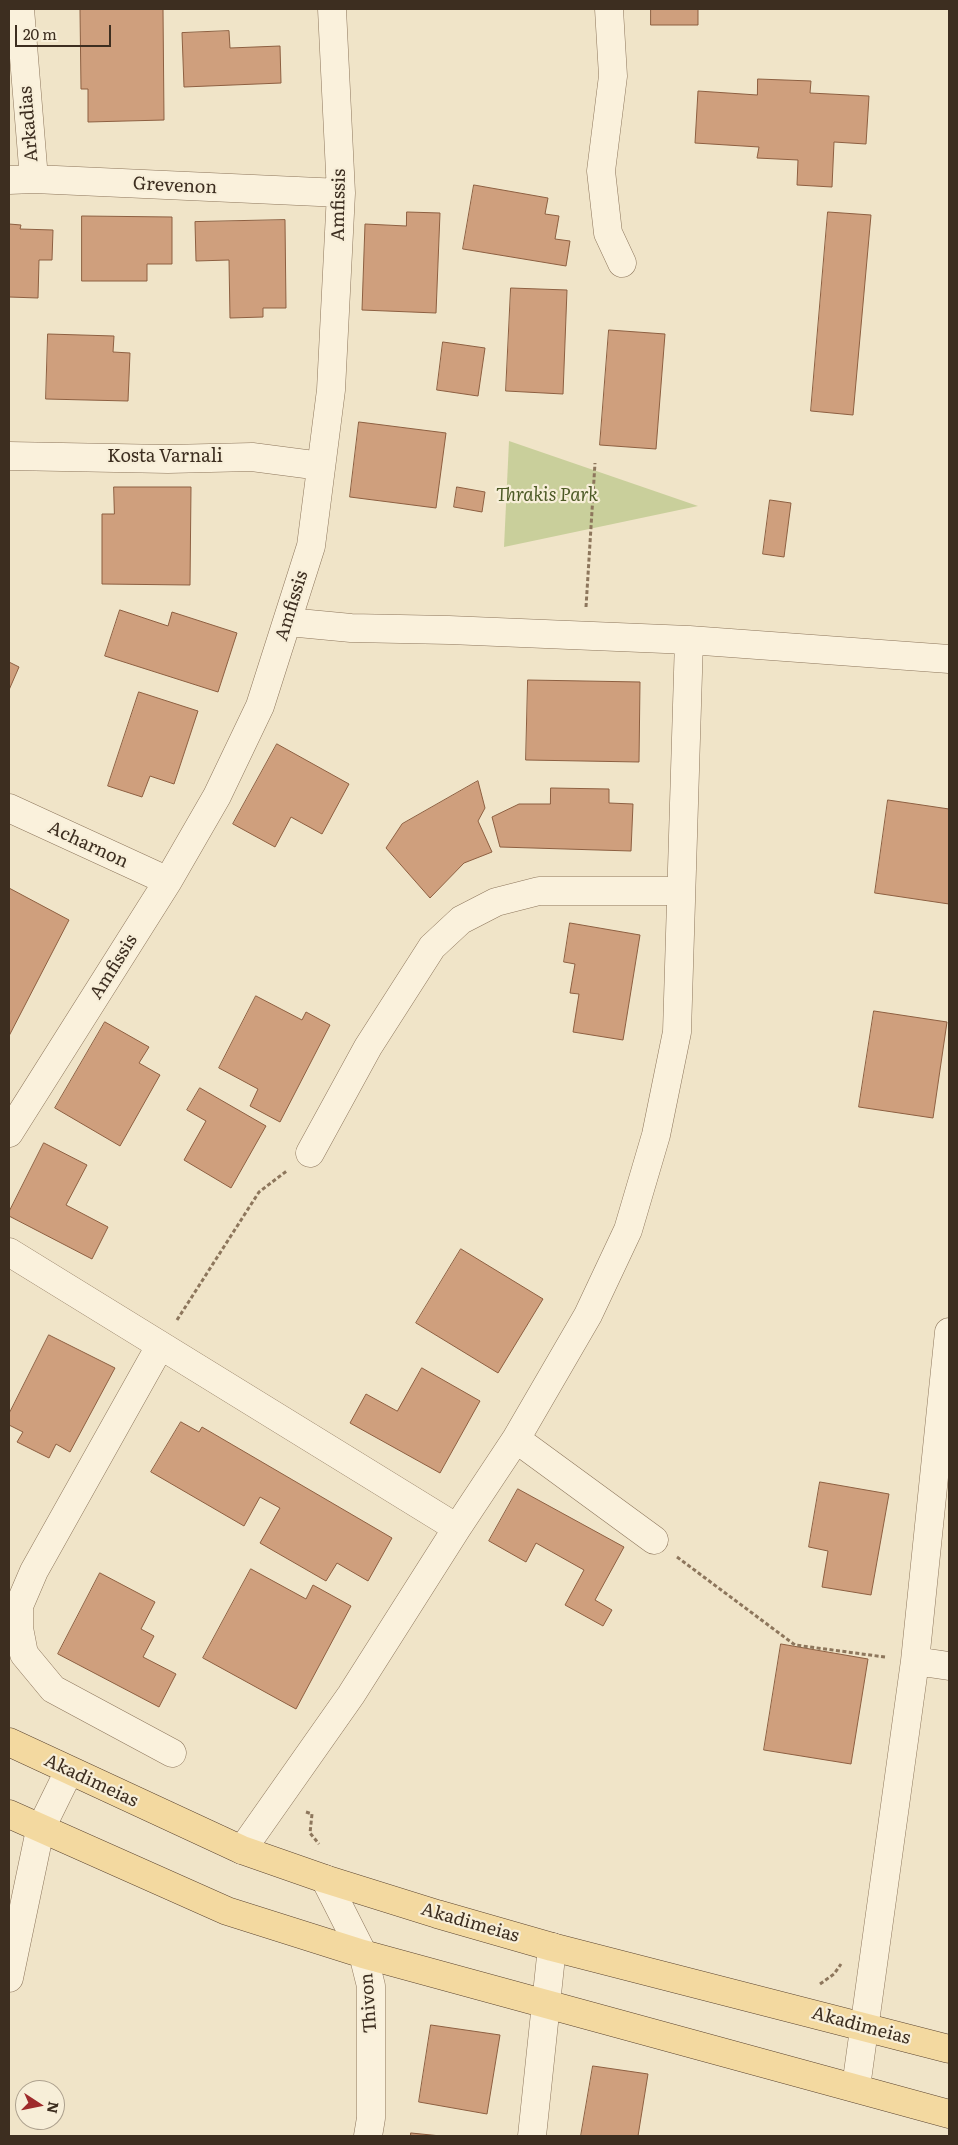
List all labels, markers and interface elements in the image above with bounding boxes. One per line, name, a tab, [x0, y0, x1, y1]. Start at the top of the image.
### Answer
scale bar	[18, 15, 114, 47]
text: 20 m	[23, 22, 57, 45]
street label: Arkadias	[15, 85, 43, 163]
street label: Amfissis	[328, 169, 350, 241]
street label: Grevenon	[132, 173, 218, 199]
street label: Kosta Varnali	[107, 446, 223, 468]
park label: Thrakis Park	[496, 485, 598, 507]
street label: Amfissis	[271, 568, 313, 644]
street label: Acharnon	[44, 817, 132, 873]
street label: Amfissis	[86, 931, 142, 1003]
street label: Akadimeias	[41, 1750, 141, 1812]
street label: Akadimeias	[418, 1899, 522, 1947]
street label: Thivon	[356, 1972, 382, 2034]
street label: Akadimeias	[809, 2002, 913, 2050]
north arrow	[15, 2080, 65, 2130]
text: N	[43, 2100, 65, 2115]

